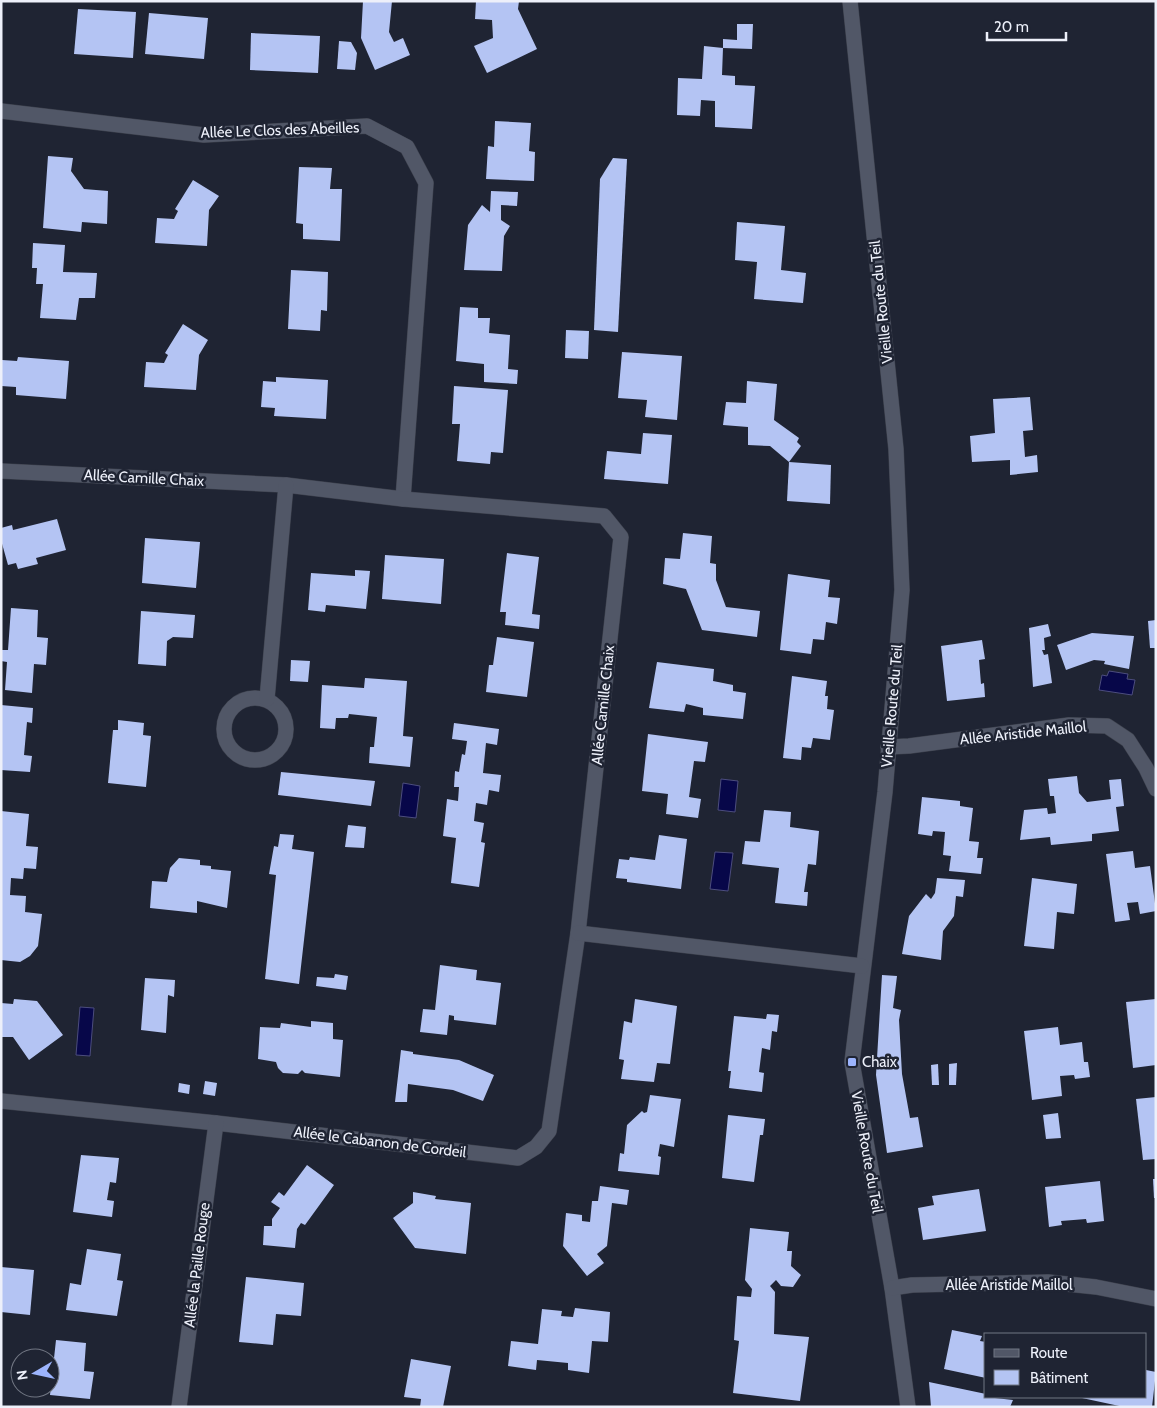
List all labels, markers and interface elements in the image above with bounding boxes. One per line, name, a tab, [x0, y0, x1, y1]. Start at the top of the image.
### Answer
scale bar	[987, 10, 1066, 42]
text: 20 m	[994, 18, 1029, 36]
street label: Allée Le Clos des Abeilles	[200, 118, 360, 142]
street label: Vieille Route du Teil	[866, 239, 896, 364]
street label: Allée Camille Chaix	[83, 466, 205, 490]
street label: Vieille Route du Teil	[878, 643, 906, 768]
street label: Allée Camille Chaix	[588, 644, 618, 766]
street label: Allée Aristide Maillol	[959, 717, 1088, 749]
place label: Chaix	[862, 1053, 897, 1071]
marker: Chaix	[846, 1056, 858, 1068]
street label: Vieille Route du Teil	[847, 1090, 887, 1215]
street label: Allée le Cabanon de Cordeil	[293, 1122, 468, 1162]
street label: Allée la Paille Rouge	[180, 1201, 214, 1329]
street label: Allée Aristide Maillol	[945, 1276, 1073, 1294]
legend	[984, 1333, 1147, 1398]
text: Route	[1030, 1344, 1068, 1362]
north arrow	[10, 1348, 60, 1398]
text: N	[12, 1369, 32, 1381]
text: Bâtiment	[1030, 1369, 1088, 1387]

